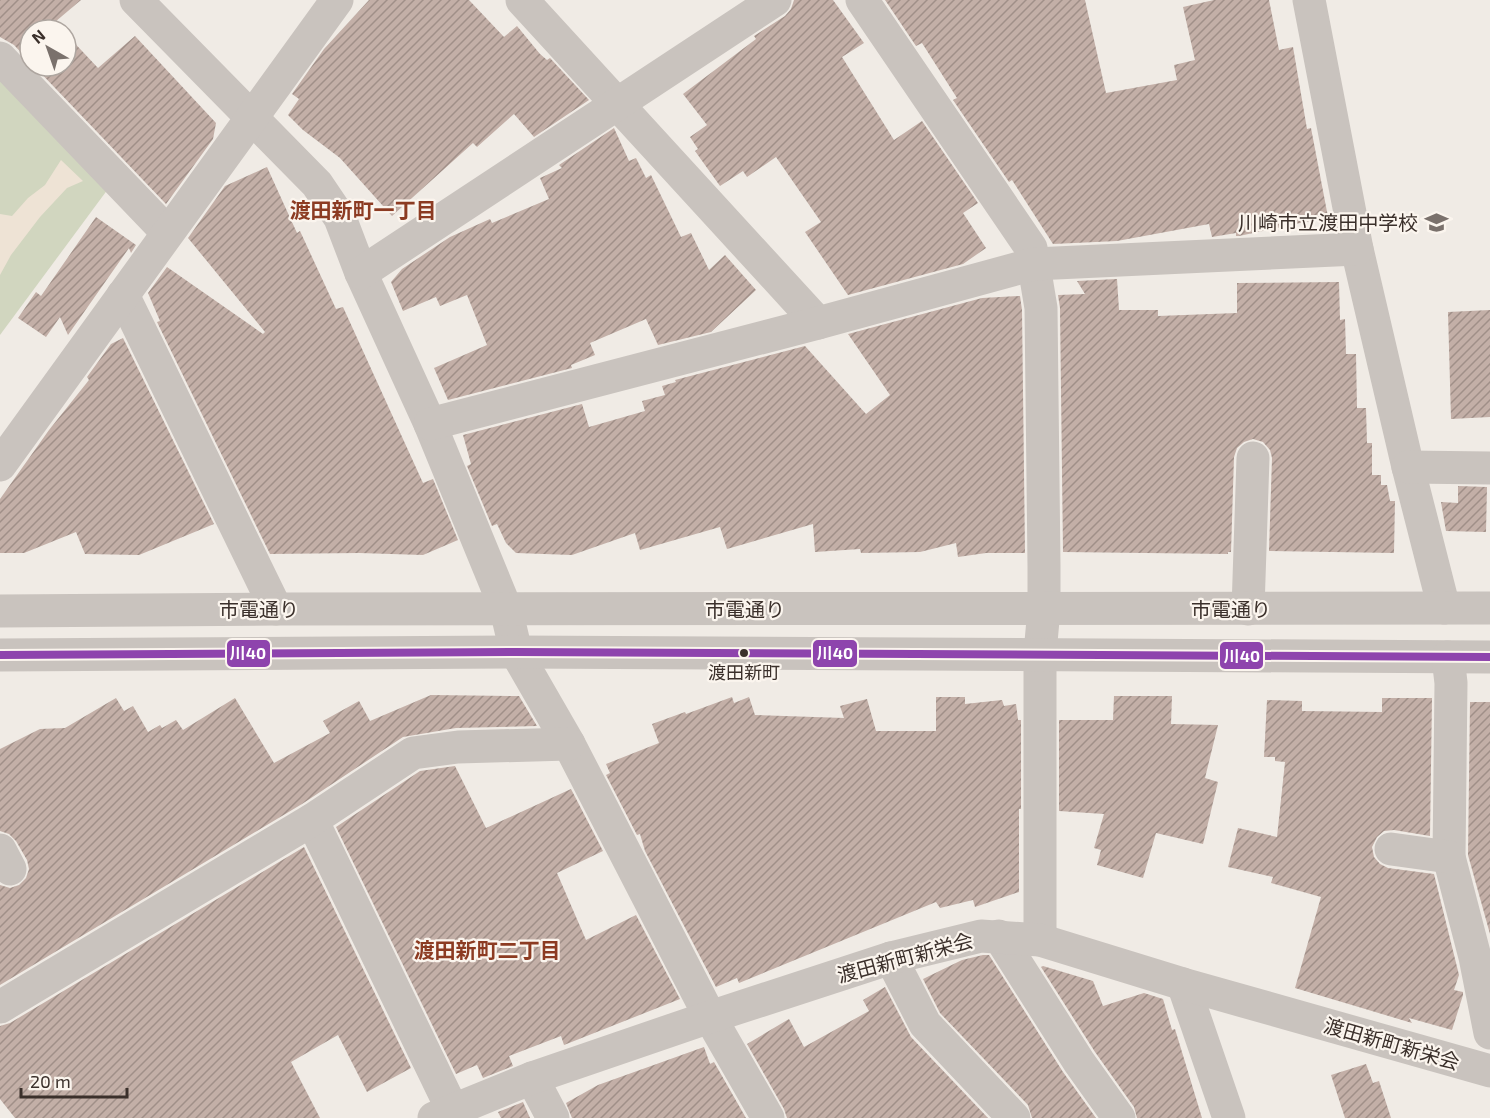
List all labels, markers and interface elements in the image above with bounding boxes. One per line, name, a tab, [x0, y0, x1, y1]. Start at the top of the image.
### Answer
north arrow	[18, 18, 78, 78]
text: N	[28, 25, 49, 47]
district label: 渡田新町一丁目	[290, 197, 437, 222]
school or university icon: 川崎市立渡田中学校	[1423, 209, 1449, 235]
place label: 川崎市立渡田中学校	[1238, 210, 1418, 234]
street label: 市電通り	[219, 597, 299, 621]
street label: 市電通り	[705, 597, 785, 621]
street label: 市電通り	[1191, 597, 1271, 621]
line badge: 川40	[226, 639, 271, 668]
line badge: 川40	[812, 639, 858, 668]
line badge: 川40	[1219, 641, 1264, 670]
text: 川40	[230, 643, 266, 662]
text: 川40	[817, 643, 853, 662]
text: 川40	[1224, 646, 1260, 665]
marker: 渡田新町	[738, 647, 750, 659]
place label: 渡田新町	[708, 661, 780, 683]
street label: 渡田新町新栄会	[834, 927, 976, 987]
district label: 渡田新町二丁目	[414, 937, 561, 962]
street label: 渡田新町新栄会	[1321, 1012, 1463, 1074]
scale bar	[21, 1061, 128, 1099]
text: 20 m	[30, 1070, 71, 1092]

